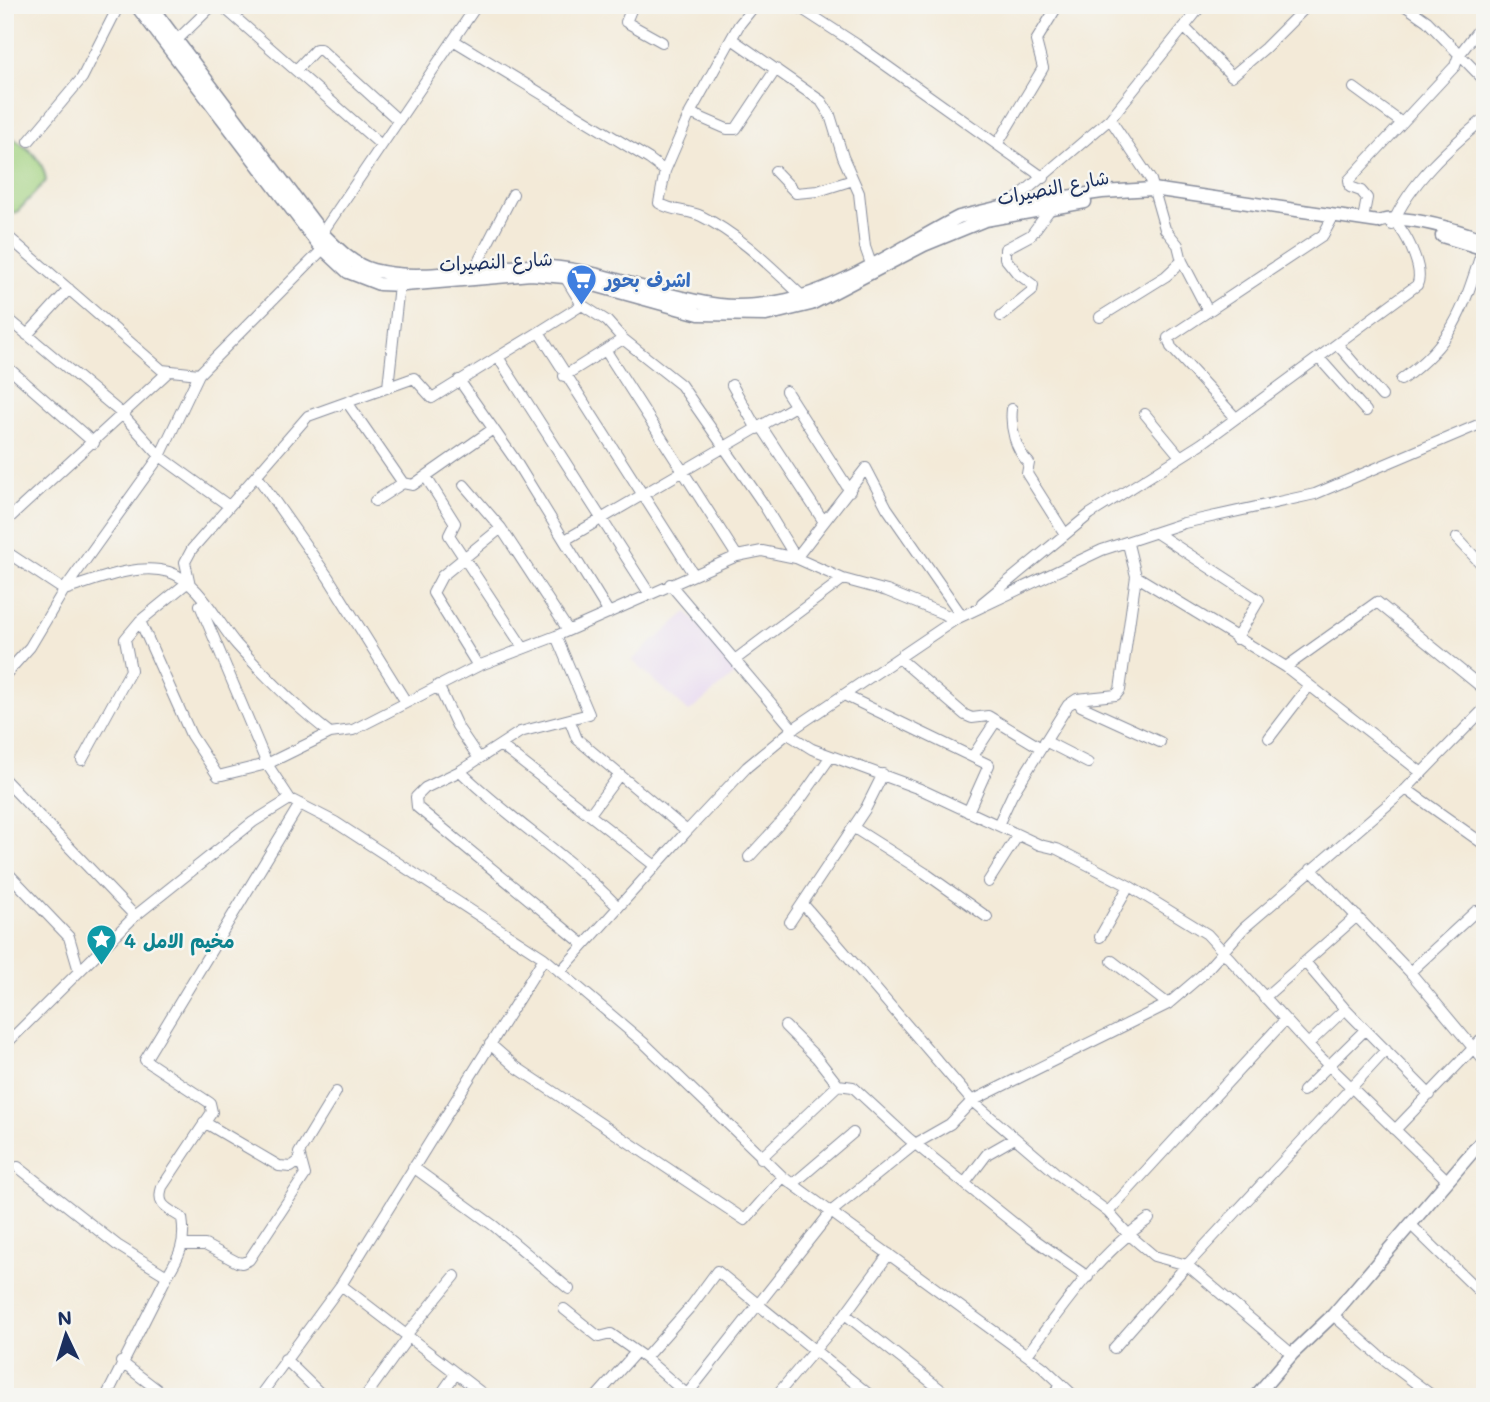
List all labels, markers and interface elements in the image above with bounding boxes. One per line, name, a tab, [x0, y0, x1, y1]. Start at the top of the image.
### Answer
street label: شارع النصيرات	[995, 164, 1112, 212]
street label: شارع النصيرات	[439, 246, 554, 278]
supermarket icon: اشرف بحور	[565, 262, 599, 306]
place label: اشرف بحور	[603, 267, 691, 293]
place icon: مخيم الامل 4	[84, 923, 118, 967]
place label: مخيم الامل 4	[124, 928, 234, 956]
north arrow	[32, 1300, 102, 1370]
text: N	[57, 1305, 73, 1331]

